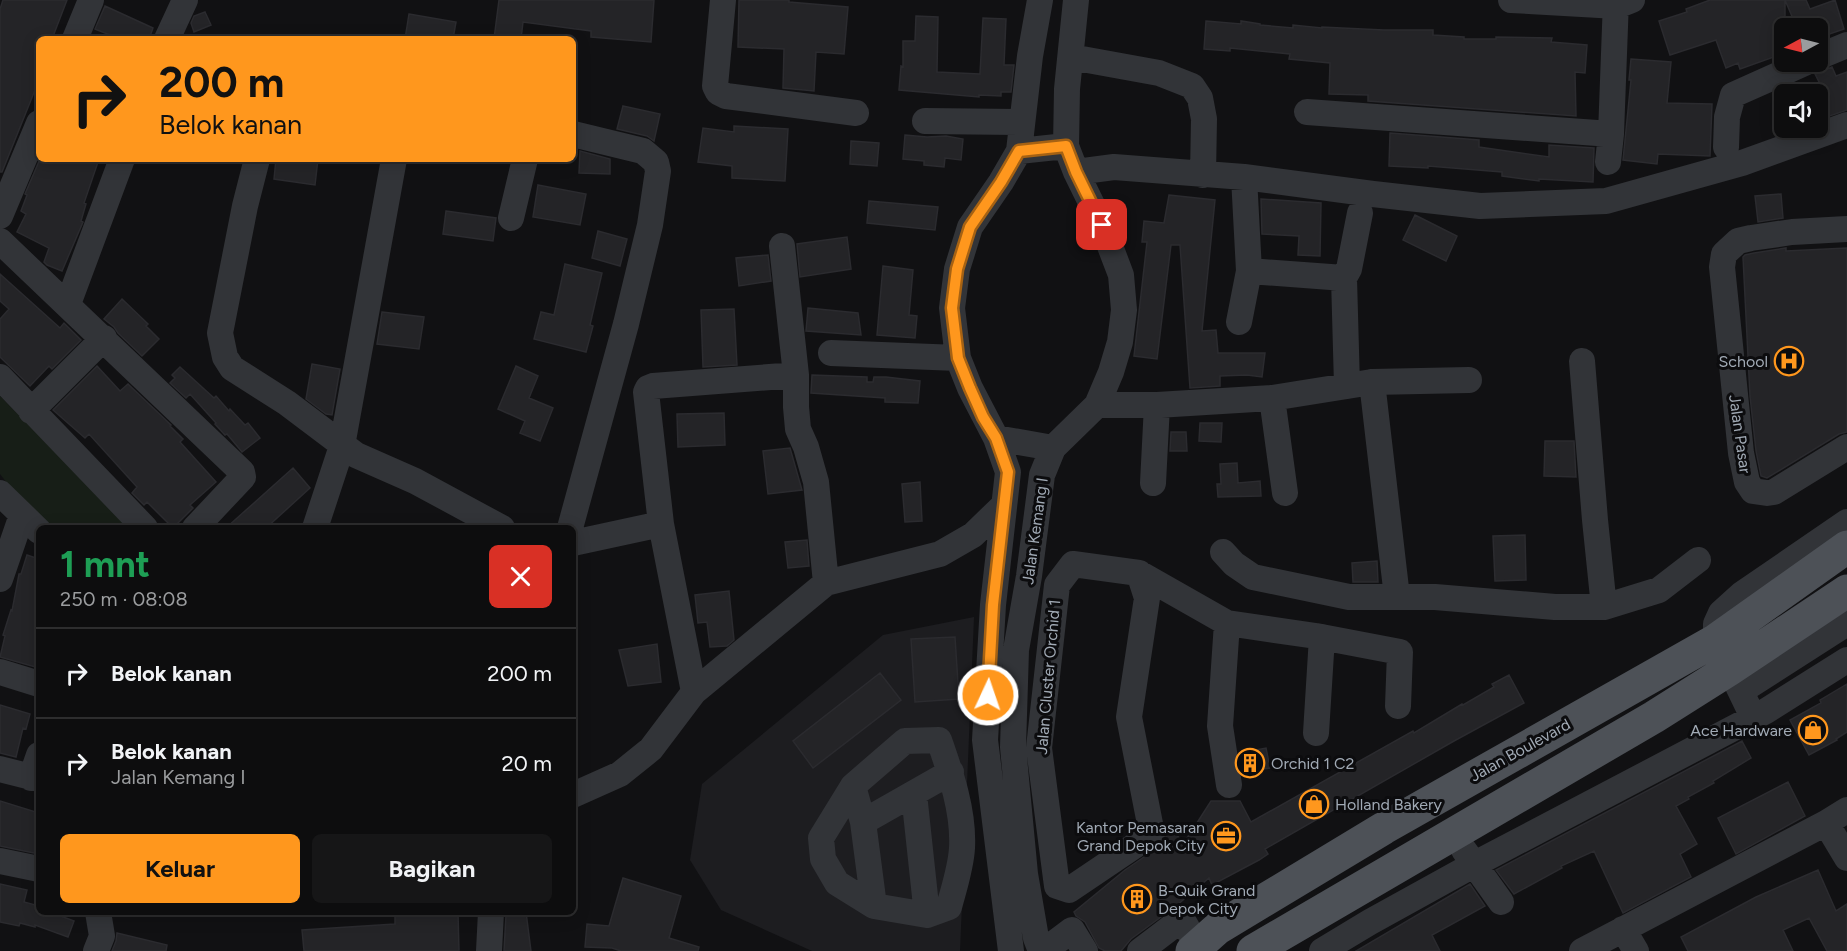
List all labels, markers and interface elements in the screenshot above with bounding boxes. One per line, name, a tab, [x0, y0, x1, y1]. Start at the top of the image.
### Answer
north arrow	[1774, 18, 1828, 72]
map controls	[1774, 18, 1828, 138]
text: 200 m	[159, 57, 284, 108]
icon: right	[60, 60, 138, 138]
button: sound	[1774, 84, 1828, 138]
text: Belok kanan	[159, 108, 302, 141]
pin	[1076, 199, 1127, 250]
icon: arrive	[1085, 208, 1118, 241]
hospital icon: School	[1773, 345, 1805, 377]
place label: School	[1719, 352, 1768, 371]
street label: Jalan Pasar	[1725, 393, 1755, 475]
street label: Jalan Kemang I	[1018, 476, 1052, 586]
text: 1 mnt	[60, 543, 150, 586]
button: close	[489, 545, 552, 608]
text: 250 m · 08:08	[60, 587, 188, 611]
street label: Jalan Cluster Orchid 1	[1032, 599, 1064, 755]
icon: right	[60, 657, 93, 690]
text: Belok kanan	[111, 660, 232, 687]
text: 200 m	[487, 660, 552, 687]
position arrow	[956, 663, 1020, 727]
shop icon: Ace Hardware	[1797, 714, 1829, 746]
street label: Jalan Boulevard	[1466, 715, 1574, 785]
place label: Ace Hardware	[1690, 721, 1792, 740]
text: Belok kanan	[111, 738, 232, 765]
icon: right	[60, 747, 93, 780]
building icon: Orchid 1 C2	[1234, 747, 1266, 779]
text: 20 m	[501, 750, 552, 777]
place label: Orchid 1 C2	[1271, 754, 1355, 773]
text: Jalan Kemang I	[111, 765, 246, 789]
shop icon: Holland Bakery	[1298, 788, 1330, 820]
place label: Holland Bakery	[1335, 795, 1442, 814]
place label: Kantor Pemasaran Grand Depok City	[1076, 818, 1206, 855]
office icon: Kantor Pemasaran Grand Depok City	[1210, 820, 1242, 852]
button: Keluar	[60, 834, 300, 903]
button: Bagikan	[312, 834, 552, 903]
place label: B-Quik Grand Depok City	[1158, 881, 1255, 918]
building icon: B-Quik Grand Depok City	[1121, 883, 1153, 915]

